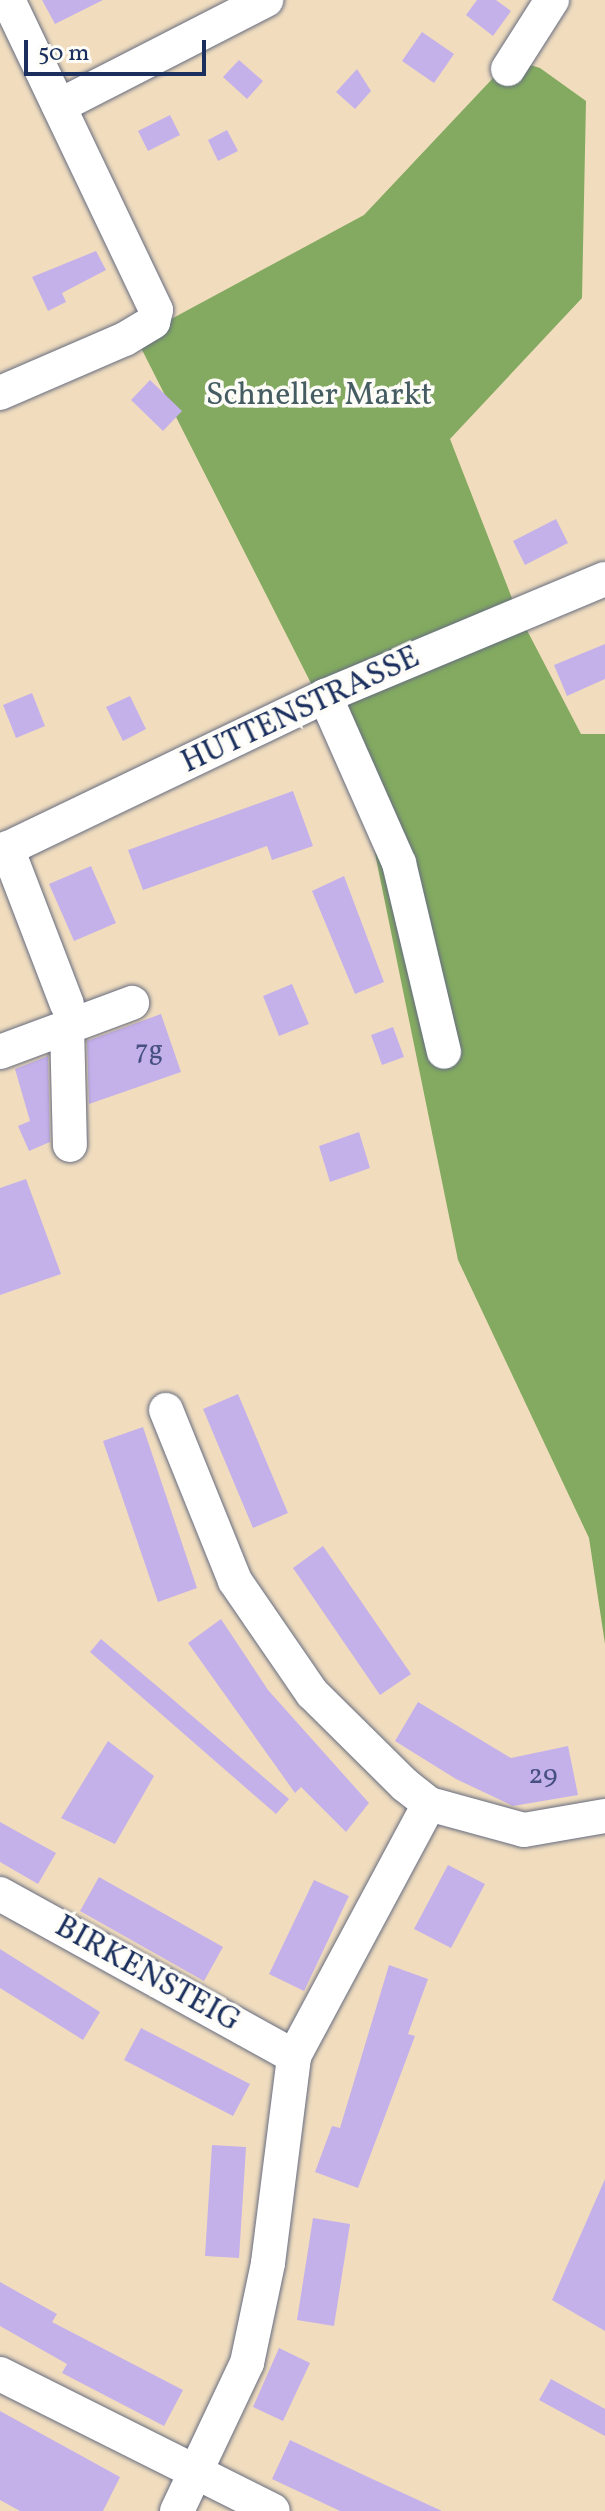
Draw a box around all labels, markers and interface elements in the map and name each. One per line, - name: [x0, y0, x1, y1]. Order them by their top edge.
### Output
- scale bar: [28, 24, 210, 74]
- text: 50 m: [38, 37, 90, 71]
- park label: Schneller Markt: [206, 377, 432, 415]
- street label: HUTTENSTRASSE: [176, 639, 426, 783]
- house number: 7g: [135, 1034, 163, 1068]
- house number: 29: [528, 1759, 558, 1793]
- street label: BIRKENSTEIG: [48, 1908, 246, 2042]

